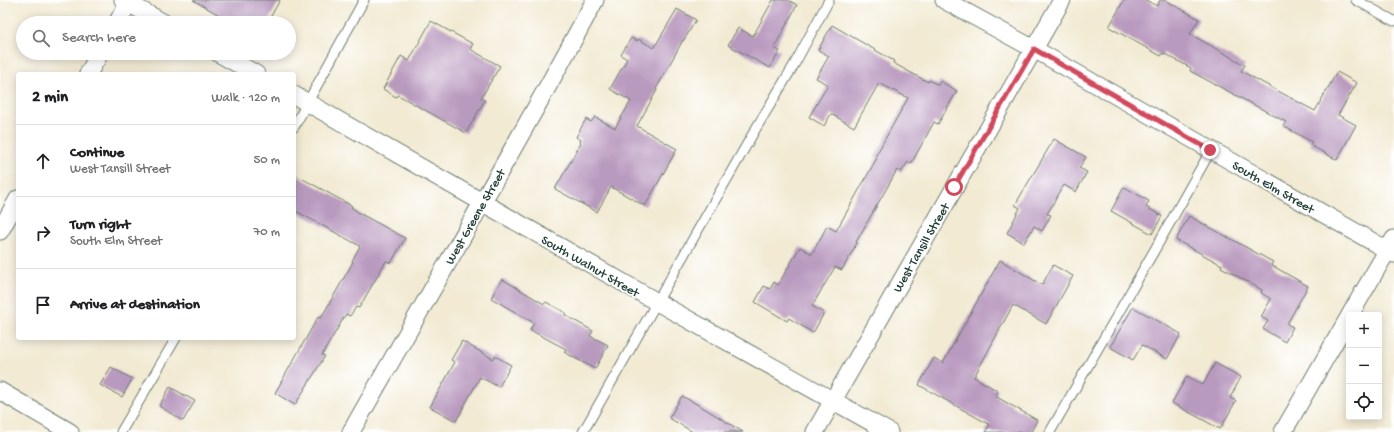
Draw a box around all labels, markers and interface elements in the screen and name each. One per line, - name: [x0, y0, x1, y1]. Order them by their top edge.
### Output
- search box: [16, 16, 296, 60]
- icon: search: [30, 27, 52, 49]
- text: Search here: [62, 29, 136, 47]
- text: 2 min: [32, 88, 68, 108]
- text: Walk · 120 m: [212, 91, 280, 106]
- route end: [1201, 141, 1219, 159]
- text: Continue: [70, 144, 124, 162]
- icon: ahead: [32, 150, 54, 172]
- text: 50 m: [253, 153, 280, 168]
- street label: South Elm Street: [1229, 159, 1318, 219]
- text: West Tansill Street: [70, 162, 170, 177]
- street label: West Greene Street: [443, 165, 510, 268]
- route start: [945, 178, 963, 196]
- street label: West Tansill Street: [891, 200, 955, 295]
- text: Turn right: [70, 216, 130, 234]
- icon: right: [32, 222, 54, 244]
- text: 70 m: [254, 225, 280, 240]
- street label: South Walnut Street: [538, 233, 643, 302]
- text: South Elm Street: [70, 234, 162, 249]
- icon: arrive: [32, 294, 54, 316]
- text: Arrive at destination: [70, 296, 200, 314]
- map controls: [1346, 312, 1382, 420]
- button: +: [1346, 312, 1382, 348]
- button: −: [1346, 348, 1382, 384]
- button: locate: [1346, 384, 1382, 420]

